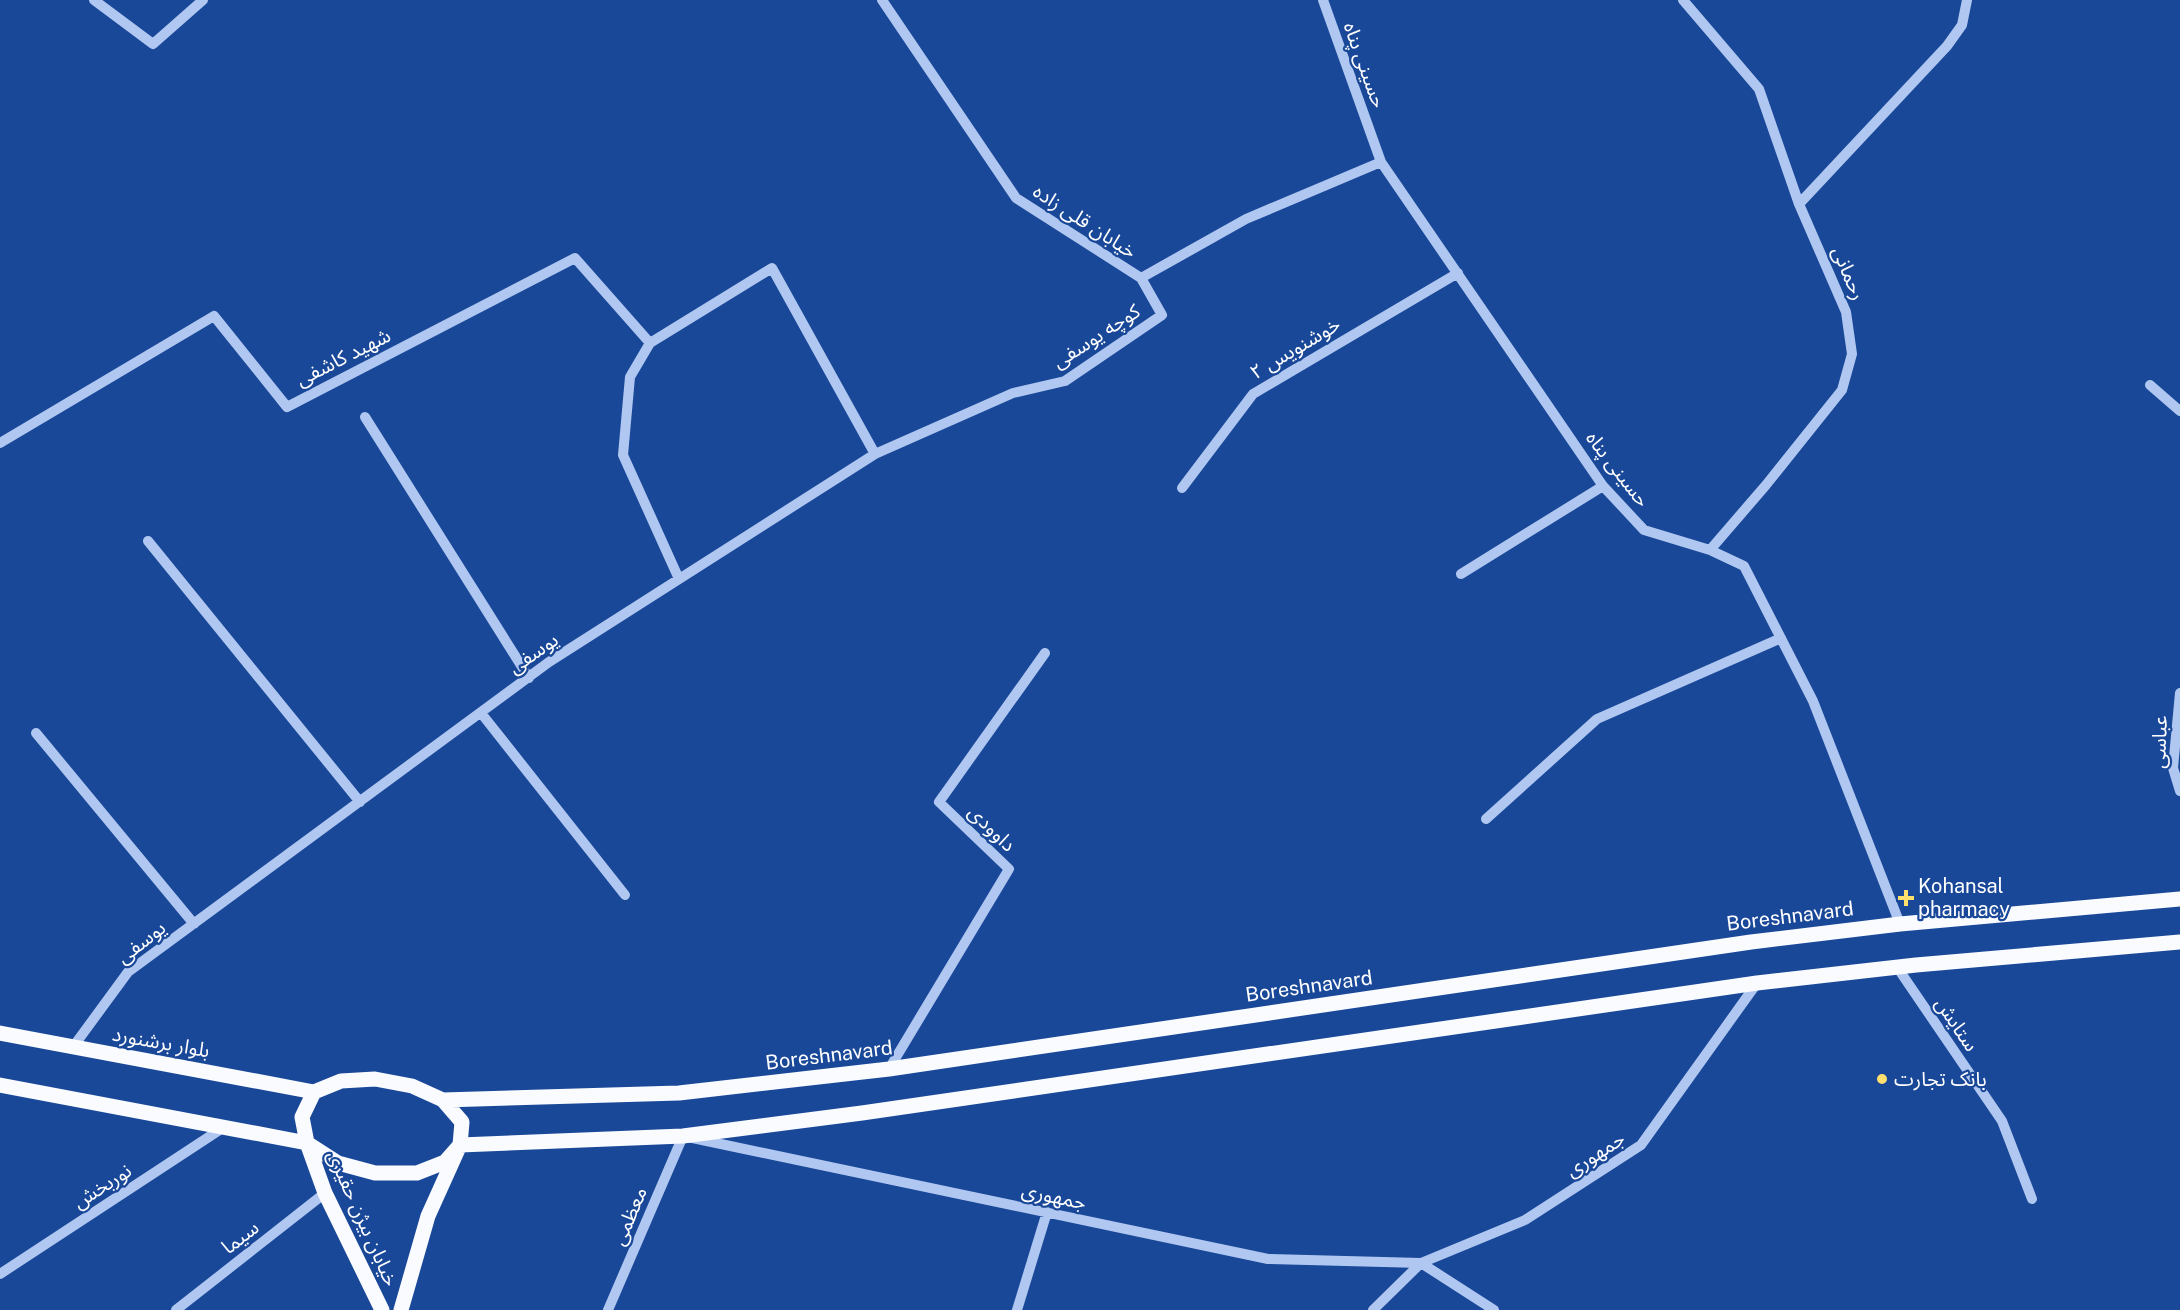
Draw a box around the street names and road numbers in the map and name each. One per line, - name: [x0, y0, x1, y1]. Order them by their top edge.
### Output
- street label: حسینی پناه: [1337, 19, 1392, 112]
- street label: خیابان قلی زاده: [1029, 179, 1141, 263]
- street label: رحمانی: [1827, 243, 1871, 303]
- street label: کوچه یوسفی: [1048, 298, 1146, 374]
- street label: خوشنویس ۲: [1246, 312, 1344, 384]
- street label: شهید کاشفی: [292, 323, 394, 391]
- street label: حسینی پناه: [1580, 426, 1655, 512]
- street label: یوسفی: [503, 627, 563, 679]
- street label: عباسی: [2146, 715, 2172, 769]
- street label: داوودی: [963, 800, 1021, 856]
- street label: Boreshnavard: [1725, 896, 1855, 936]
- street label: یوسفی: [112, 915, 170, 969]
- street label: Boreshnavard: [1244, 965, 1374, 1007]
- street label: ستایش: [1930, 992, 1984, 1056]
- street label: بلوار برشنورد: [110, 1022, 212, 1062]
- street label: Boreshnavard: [764, 1035, 894, 1075]
- street label: جمهوری: [1561, 1126, 1629, 1182]
- street label: خیابان بیژن حقیری: [322, 1146, 404, 1290]
- street label: نوربخش: [68, 1158, 136, 1214]
- street label: جمهوری: [1019, 1177, 1089, 1215]
- street label: معظمی: [606, 1183, 652, 1249]
- street label: سیما: [217, 1215, 263, 1259]

